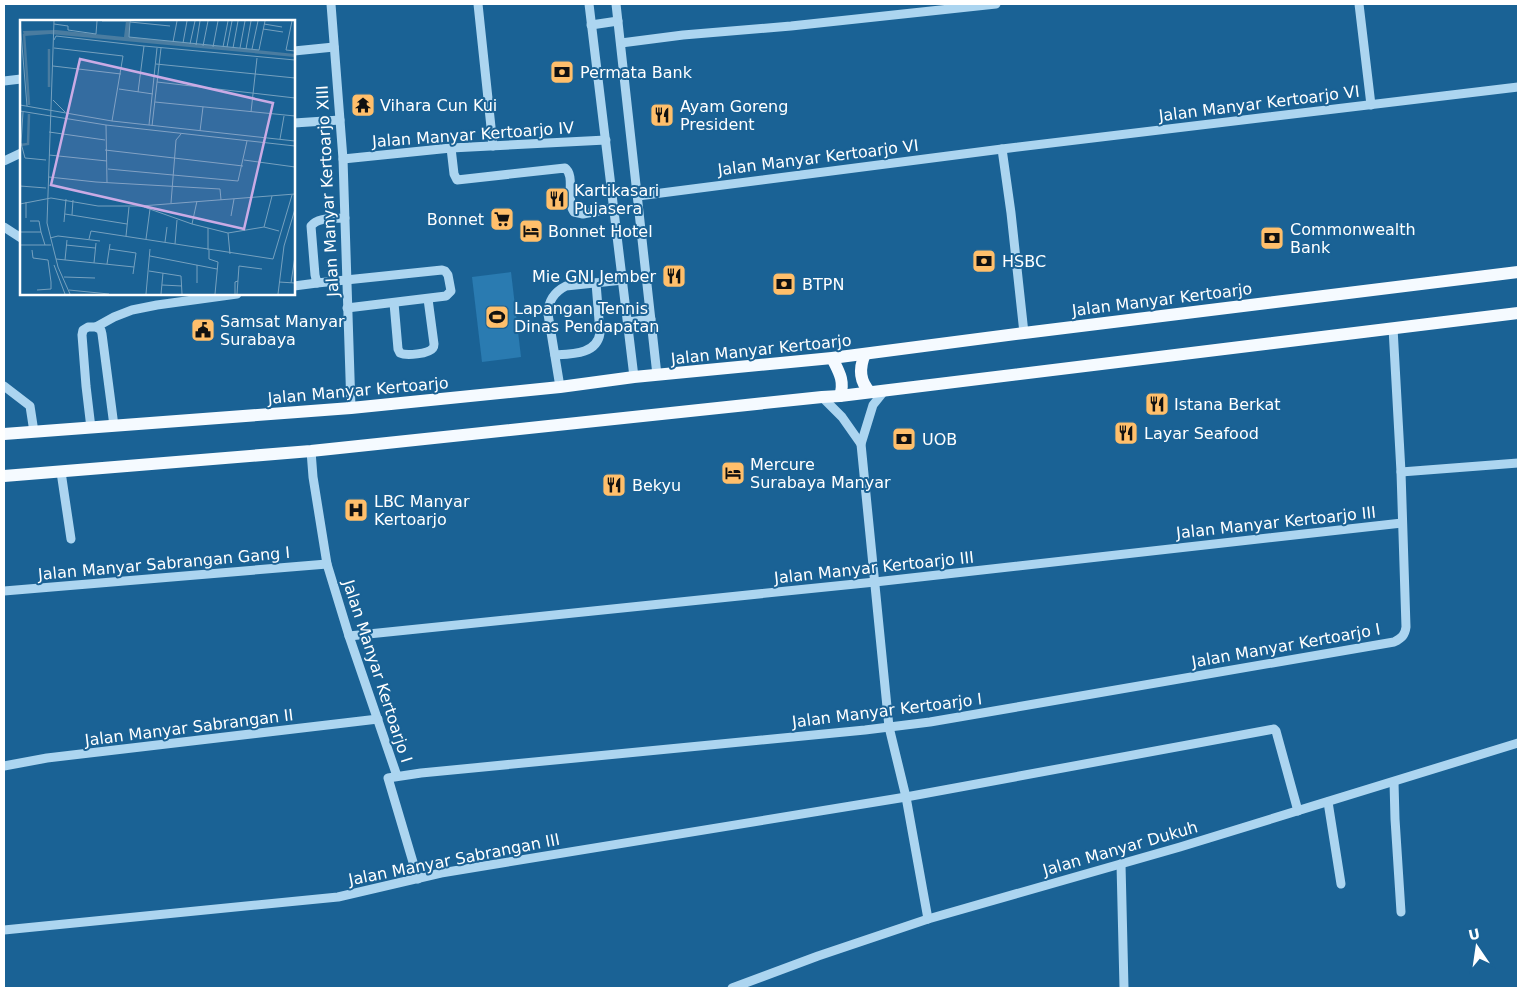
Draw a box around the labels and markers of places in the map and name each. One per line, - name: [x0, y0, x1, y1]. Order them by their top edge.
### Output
- bank icon: Permata Bank: [549, 59, 575, 85]
- place label: Permata Bank: [580, 63, 693, 82]
- temple icon: Vihara Cun Kui: [350, 92, 376, 118]
- place label: Vihara Cun Kui: [380, 96, 497, 115]
- place label: Ayam Goreng President: [680, 97, 788, 134]
- restaurant icon: Ayam Goreng President: [649, 102, 675, 128]
- place label: Kartikasari Pujasera: [574, 181, 659, 218]
- restaurant icon: Kartikasari Pujasera: [544, 186, 570, 212]
- supermarket icon: Bonnet: [489, 206, 515, 232]
- place label: Bonnet: [427, 210, 484, 229]
- hotel icon: Bonnet Hotel: [518, 218, 544, 244]
- place label: Commonwealth Bank: [1290, 220, 1416, 257]
- place label: Bonnet Hotel: [548, 222, 653, 241]
- bank icon: Commonwealth Bank: [1259, 225, 1285, 251]
- bank icon: HSBC: [971, 248, 997, 274]
- place label: HSBC: [1002, 252, 1046, 271]
- restaurant icon: Mie GNI Jember: [661, 263, 687, 289]
- place label: Mie GNI Jember: [532, 267, 656, 286]
- bank icon: BTPN: [771, 271, 797, 297]
- place label: BTPN: [802, 275, 844, 294]
- place label: Lapangan Tennis Dinas Pendapatan: [514, 299, 659, 336]
- sports icon: Lapangan Tennis Dinas Pendapatan: [484, 304, 510, 330]
- place label: Samsat Manyar Surabaya: [220, 312, 345, 349]
- public building icon: Samsat Manyar Surabaya: [190, 317, 216, 343]
- restaurant icon: Istana Berkat: [1144, 391, 1170, 417]
- place label: Istana Berkat: [1174, 395, 1281, 414]
- restaurant icon: Layar Seafood: [1113, 420, 1139, 446]
- place label: Layar Seafood: [1144, 424, 1259, 443]
- bank icon: UOB: [891, 426, 917, 452]
- place label: UOB: [922, 430, 957, 449]
- place label: Mercure Surabaya Manyar: [750, 455, 891, 492]
- hotel icon: Mercure Surabaya Manyar: [720, 460, 746, 486]
- restaurant icon: Bekyu: [601, 472, 627, 498]
- place label: Bekyu: [632, 476, 681, 495]
- place label: LBC Manyar Kertoarjo: [374, 492, 470, 529]
- hospital icon: LBC Manyar Kertoarjo: [343, 497, 369, 523]

